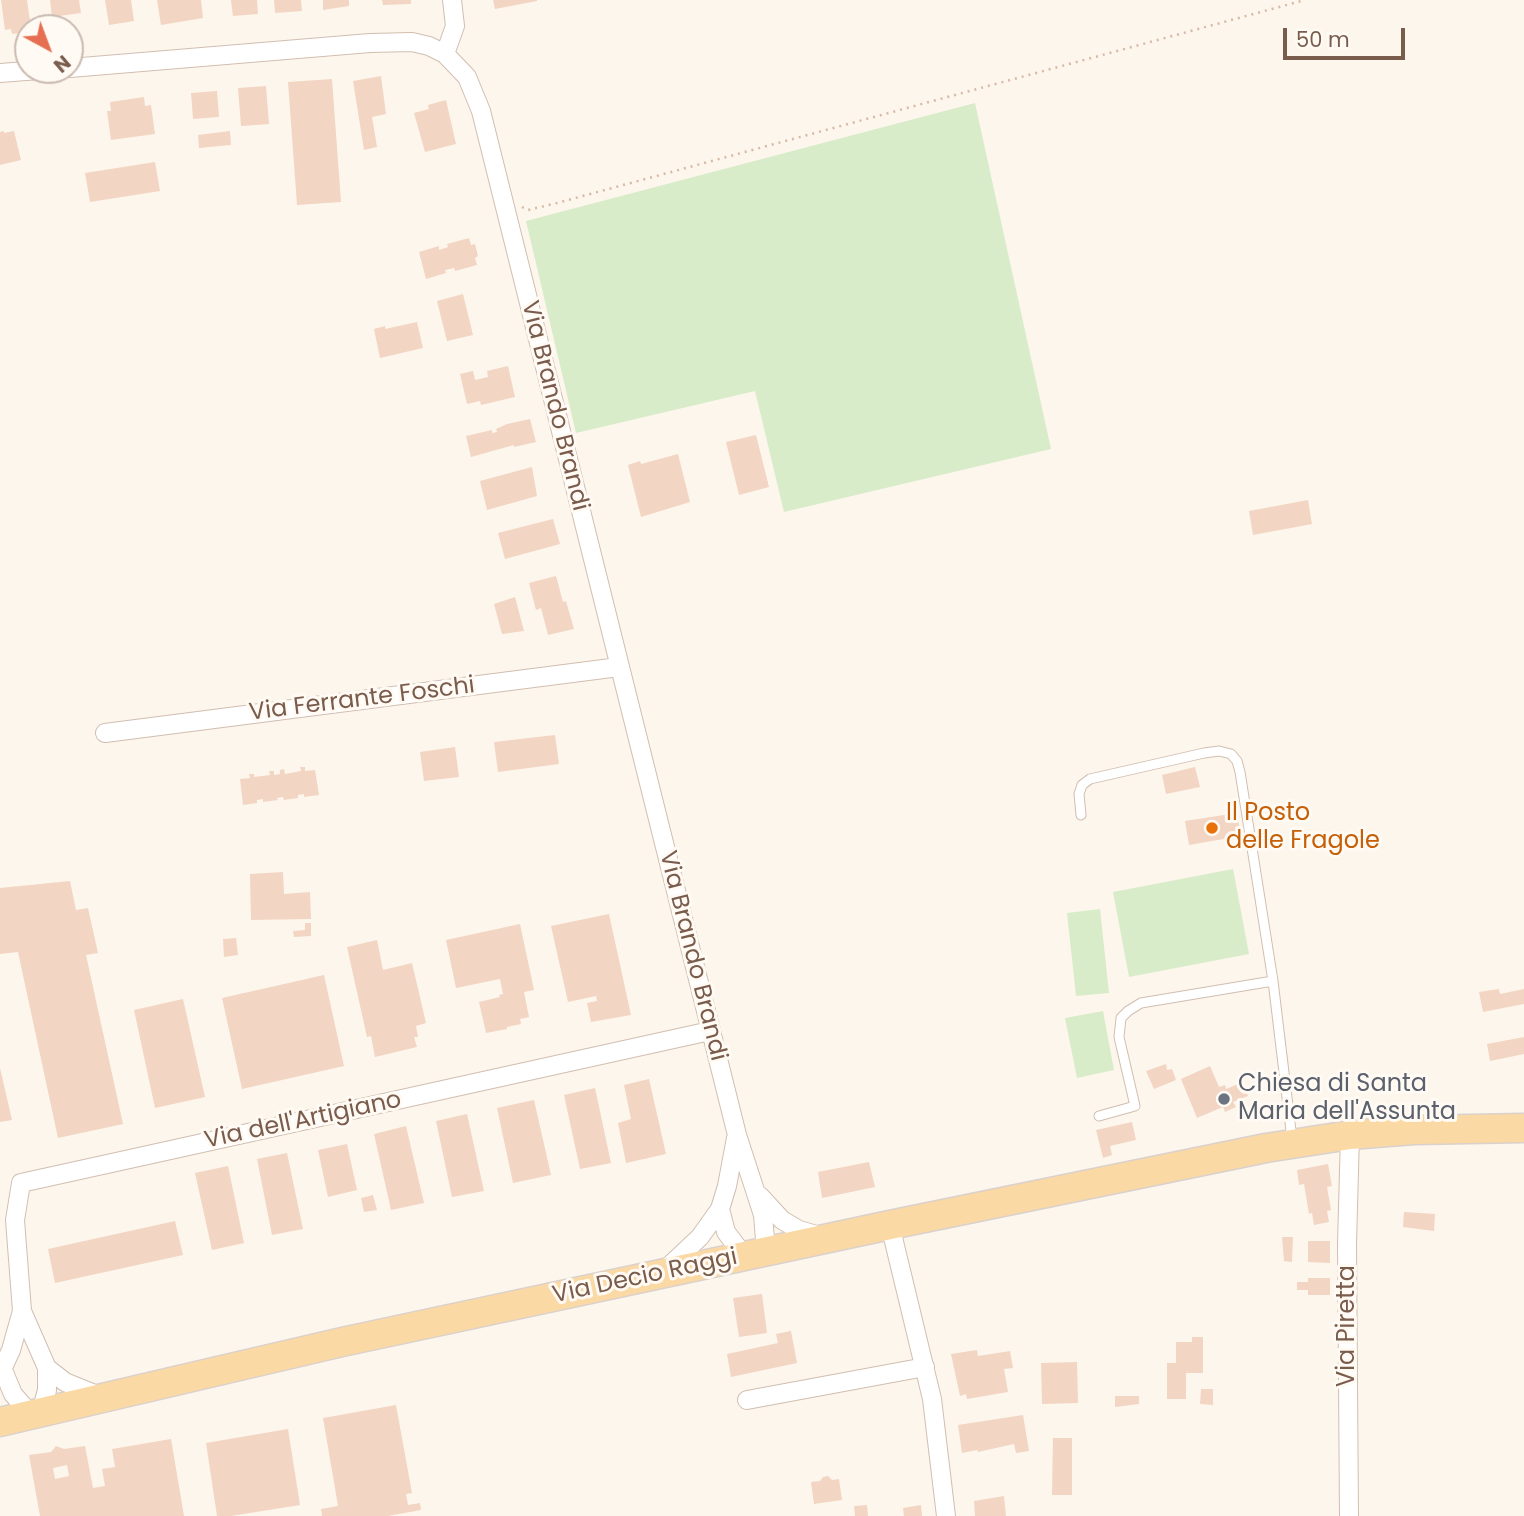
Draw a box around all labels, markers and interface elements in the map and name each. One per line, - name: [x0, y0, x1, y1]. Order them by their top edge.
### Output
- north arrow: [14, 14, 84, 84]
- scale bar: [1286, 14, 1408, 58]
- text: 50 m: [1296, 25, 1350, 54]
- text: N: [48, 49, 76, 79]
- street label: Via Brando Brandi: [514, 298, 594, 514]
- street label: Via Ferrante Foschi: [248, 672, 476, 728]
- place label: Il Posto delle Fragole: [1226, 800, 1380, 856]
- marker: Il Posto delle Fragole: [1204, 820, 1220, 836]
- street label: Via Brando Brandi: [652, 848, 732, 1064]
- place label: Chiesa di Santa Maria dell'Assunta: [1238, 1071, 1456, 1127]
- street label: Via dell'Artigiano: [202, 1086, 404, 1156]
- marker: Chiesa di Santa Maria dell'Assunta: [1216, 1091, 1232, 1107]
- street label: Via Decio Raggi: [550, 1243, 740, 1311]
- street label: Via Piretta: [1334, 1265, 1362, 1387]

